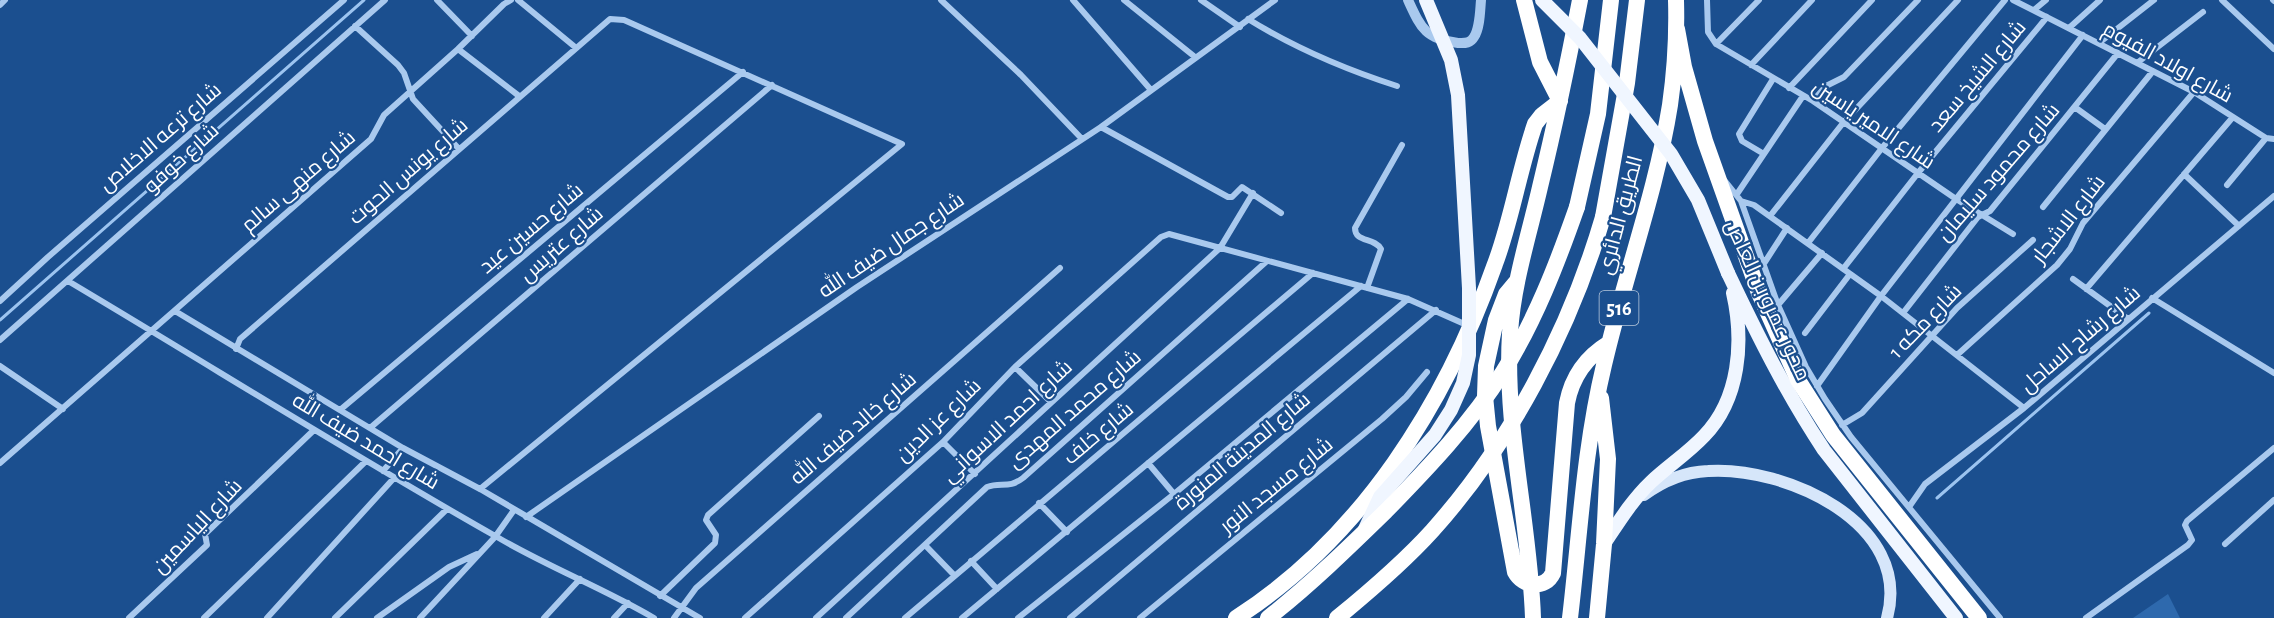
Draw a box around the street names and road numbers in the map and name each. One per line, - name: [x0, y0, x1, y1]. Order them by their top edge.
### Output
- street label: شارع الشيخ سعد: [1925, 17, 2032, 138]
- street label: شارع اولاد الفيوم: [2098, 18, 2236, 109]
- street label: شارع الامير ياسين: [1807, 76, 1939, 176]
- street label: شارع ترعه الاخلاص: [95, 79, 227, 198]
- street label: شارع محمود سليمان: [1933, 100, 2066, 247]
- street label: شارع يونس الحوت: [345, 114, 474, 231]
- street label: شارع خوفو: [140, 120, 225, 199]
- street label: شارع منهى سالم: [238, 127, 361, 238]
- street label: الطريق الدائري: [1595, 153, 1651, 278]
- street label: شارع الاشجار: [2027, 171, 2111, 270]
- street label: شارع حسين عيد: [476, 179, 589, 280]
- street label: شارع جمال ضيف الله: [813, 186, 969, 304]
- street label: شارع عتريس: [516, 203, 609, 288]
- street label: محور عمرو بن العاص: [1719, 217, 1814, 385]
- street label: شارع مكه 1: [1885, 280, 1968, 365]
- street label: شارع رشاح الساحل: [2017, 282, 2146, 399]
- road number: 516: [1600, 291, 1638, 325]
- street label: شارع محمد المهدى: [1004, 346, 1147, 475]
- street label: شارع احمد الاسواني: [938, 356, 1080, 490]
- street label: شارع خالد ضيف الله: [784, 365, 922, 491]
- street label: شارع عز الدين: [892, 375, 987, 468]
- street label: شارع احمد ضيف الله: [287, 386, 445, 496]
- street label: شارع المدينة المنورة: [1170, 389, 1316, 516]
- street label: شارع خلف: [1059, 398, 1139, 471]
- street label: شارع مسجد النور: [1215, 434, 1339, 540]
- street label: شارع الياسمين: [149, 475, 248, 580]

